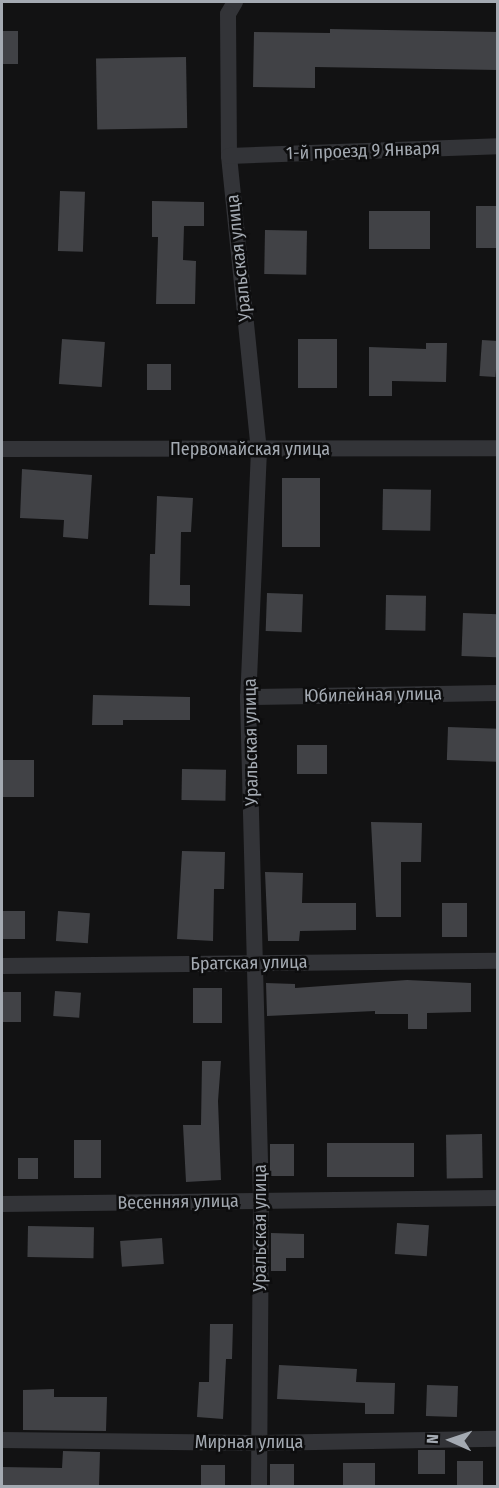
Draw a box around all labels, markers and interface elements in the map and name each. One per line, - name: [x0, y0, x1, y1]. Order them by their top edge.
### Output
- street label: 1-й проезд 9 Января: [286, 138, 440, 164]
- street label: Уральская улица: [222, 193, 256, 323]
- street label: Первомайская улица: [170, 438, 330, 460]
- street label: Уральская улица: [239, 678, 263, 806]
- street label: Юбилейная улица: [304, 683, 442, 707]
- street label: Братская улица: [190, 951, 308, 975]
- street label: Уральская улица: [249, 1164, 271, 1292]
- street label: Весенняя улица: [117, 1190, 239, 1214]
- north arrow: [421, 1410, 481, 1470]
- street label: Мирная улица: [195, 1431, 303, 1453]
- text: N: [423, 1434, 442, 1444]

